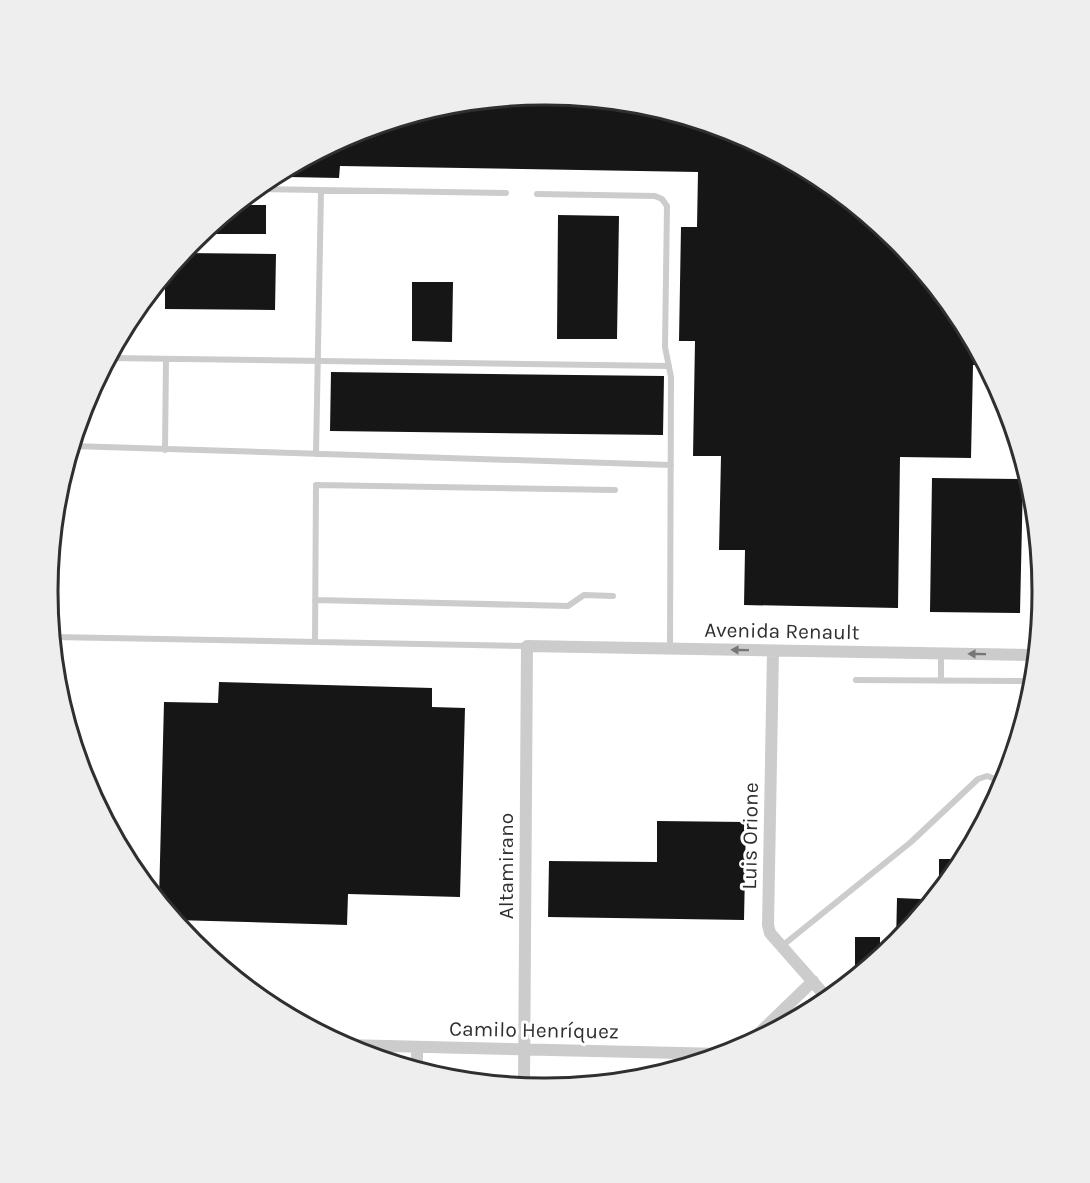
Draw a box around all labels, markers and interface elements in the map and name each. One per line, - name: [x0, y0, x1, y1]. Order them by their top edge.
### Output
- street label: Avenida Renault: [704, 618, 860, 644]
- one-way arrow: [731, 645, 750, 655]
- one-way arrow: [968, 649, 987, 659]
- street label: Luis Orione: [737, 782, 763, 890]
- street label: Altamirano: [494, 813, 518, 919]
- street label: Camilo Henríquez: [449, 1017, 619, 1043]

